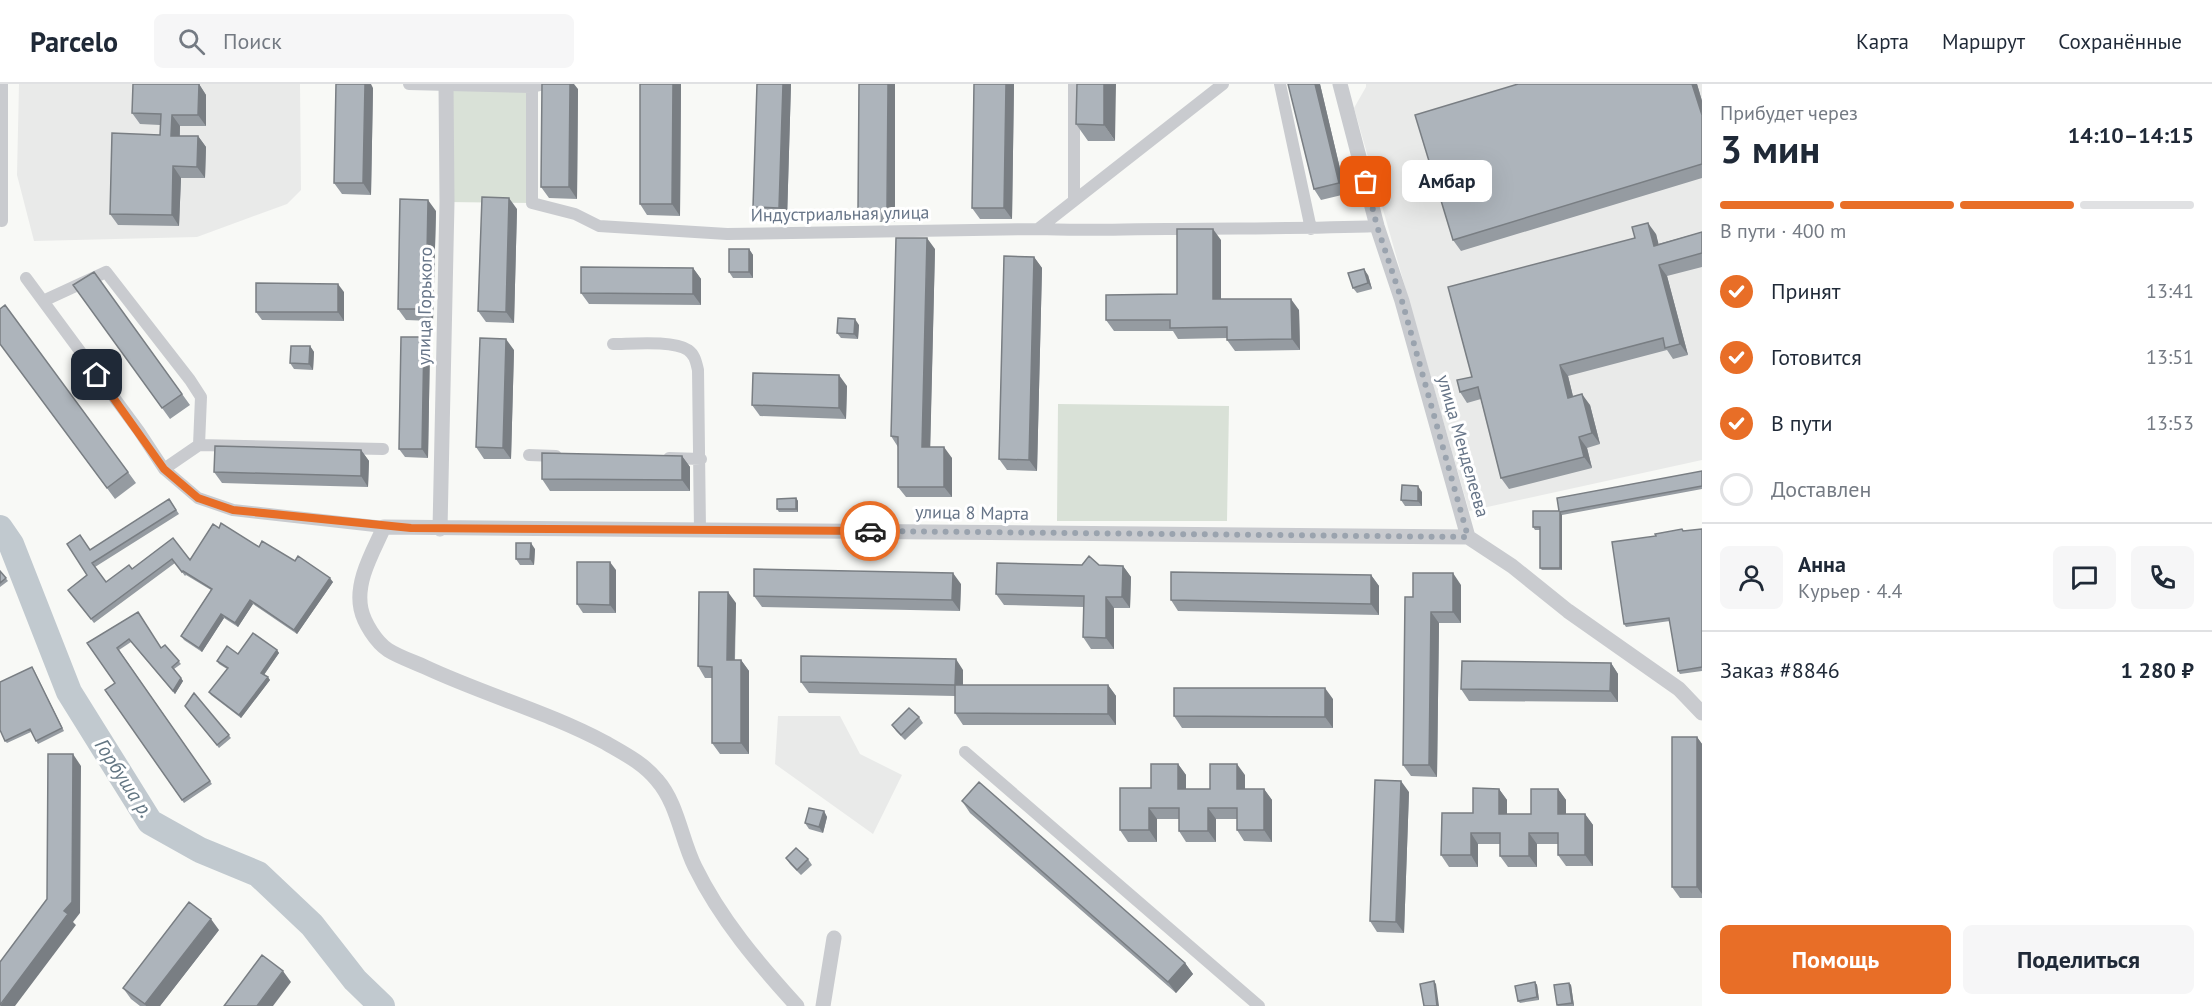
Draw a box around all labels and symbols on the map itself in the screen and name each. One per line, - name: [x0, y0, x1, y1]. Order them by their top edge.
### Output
- pin: [1340, 156, 1391, 207]
- callout: Амбар: [1402, 161, 1492, 203]
- street label: Индустриальная улица: [750, 200, 930, 227]
- street label: улица Горького: [412, 247, 437, 365]
- pin: [71, 349, 122, 400]
- street label: улица Менделеева: [1432, 372, 1495, 520]
- street label: улица 8 Марта: [915, 500, 1029, 525]
- courier: [840, 501, 900, 561]
- water label: Горбуша р.: [89, 734, 159, 822]

